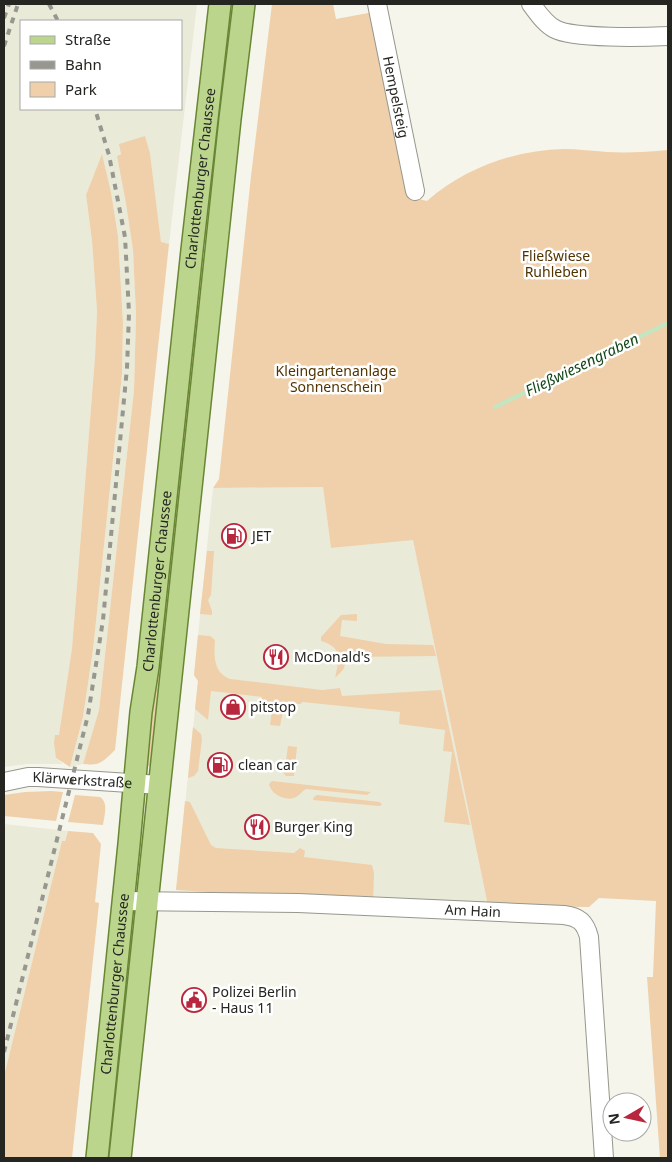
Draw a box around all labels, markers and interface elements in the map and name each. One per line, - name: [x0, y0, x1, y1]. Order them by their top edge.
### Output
- legend: [20, 20, 182, 110]
- text: Straße: [65, 29, 111, 49]
- text: Bahn: [65, 54, 102, 74]
- street label: Hempelsteig: [379, 54, 414, 140]
- text: Park: [65, 79, 97, 99]
- street label: Charlottenburger Chaussee: [180, 87, 219, 270]
- park label: Fließwiese Ruhleben: [522, 246, 590, 281]
- water label: Fließwiesengraben: [522, 328, 642, 400]
- park label: Kleingartenanlage Sonnenschein: [276, 361, 396, 396]
- street label: Charlottenburger Chaussee: [137, 489, 176, 673]
- fuel station icon: JET: [221, 523, 247, 549]
- place label: JET: [250, 526, 272, 545]
- restaurant icon: McDonald's: [263, 644, 289, 670]
- place label: McDonald's: [294, 647, 371, 666]
- shop icon: pitstop: [220, 694, 246, 720]
- place label: pitstop: [250, 697, 296, 716]
- fuel station icon: clean car: [207, 752, 233, 778]
- place label: clean car: [238, 755, 297, 774]
- street label: Klärwerkstraße: [32, 767, 133, 792]
- restaurant icon: Burger King: [244, 814, 270, 840]
- place label: Burger King: [274, 817, 353, 836]
- street label: Charlottenburger Chaussee: [96, 892, 133, 1075]
- street label: Am Hain: [444, 900, 501, 921]
- place label: Polizei Berlin - Haus 11: [212, 982, 297, 1017]
- public building icon: Polizei Berlin - Haus 11: [181, 987, 207, 1013]
- north arrow: [602, 1092, 652, 1142]
- text: N: [603, 1112, 624, 1126]

